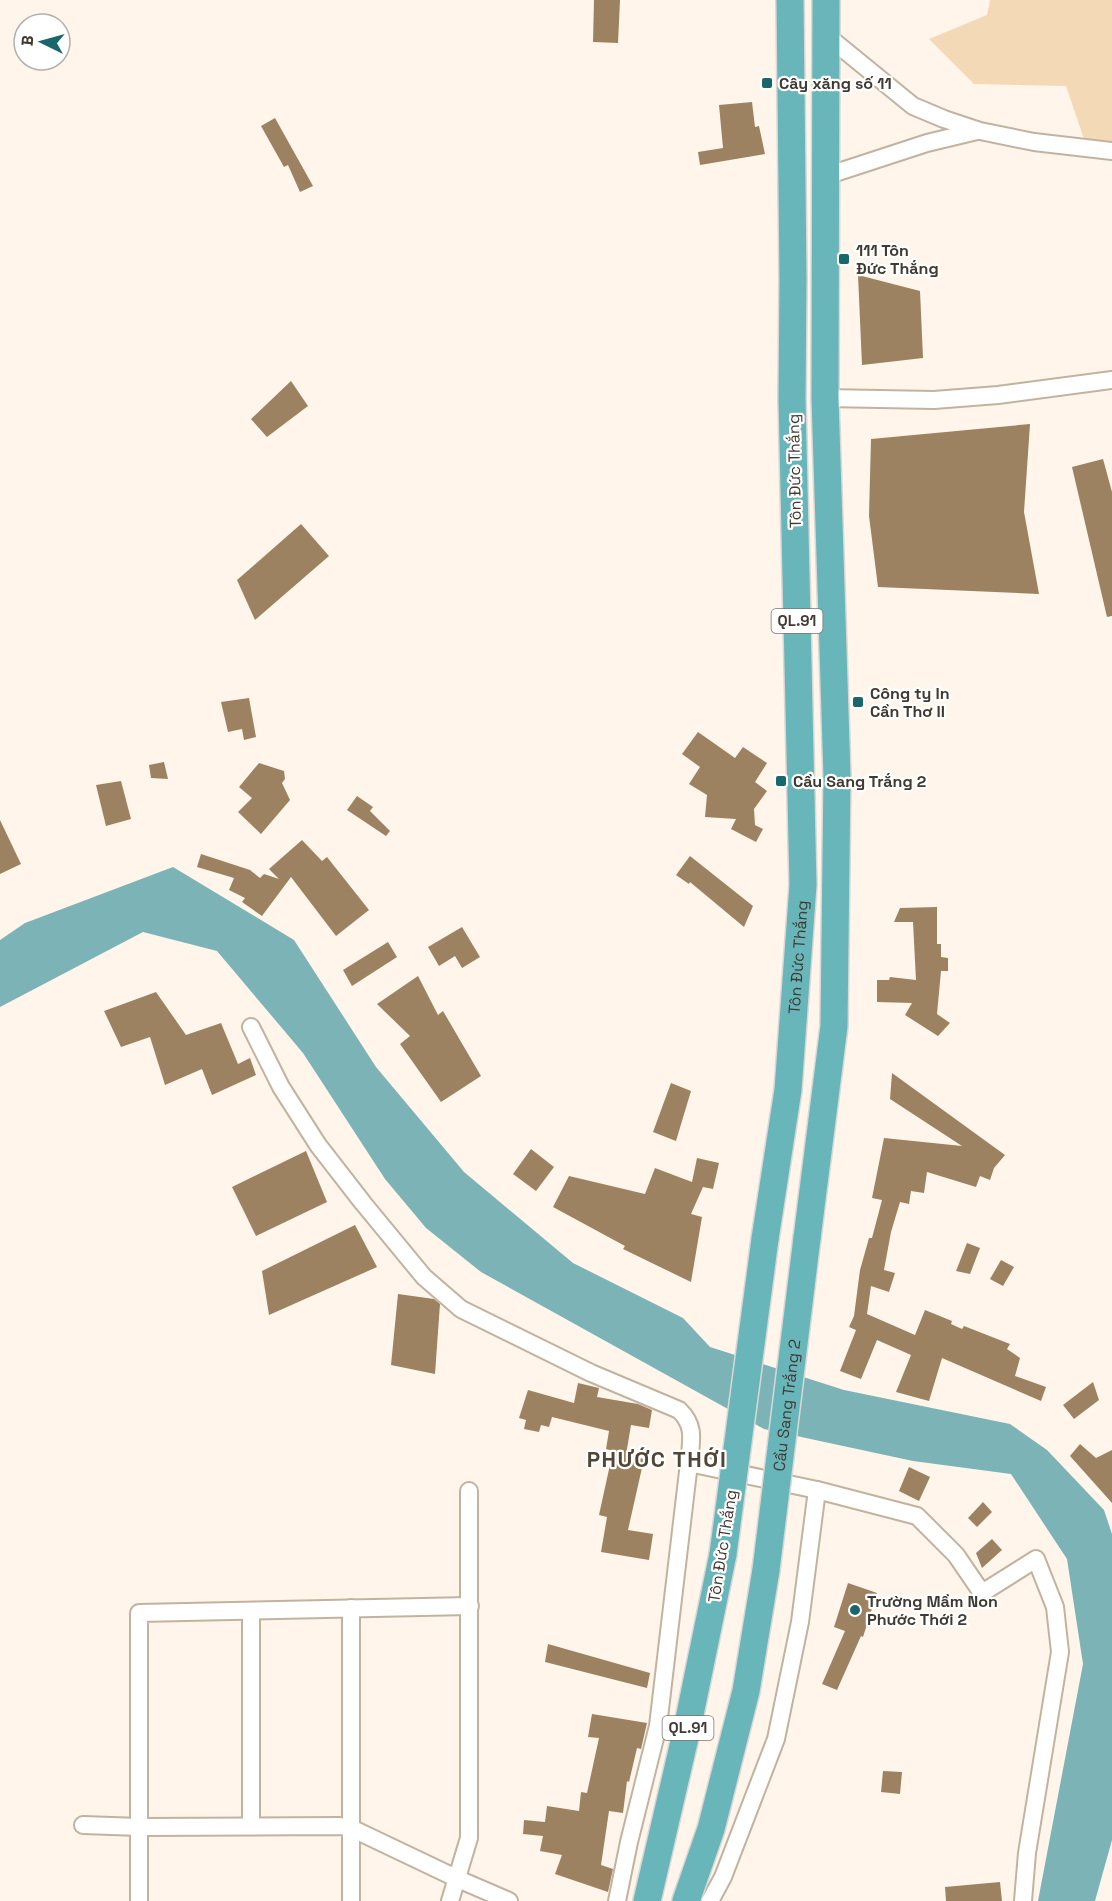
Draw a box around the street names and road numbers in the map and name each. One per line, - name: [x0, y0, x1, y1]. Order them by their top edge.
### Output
- street label: Tôn Đức Thắng: [783, 414, 806, 528]
- road number: QL.91: [772, 609, 822, 633]
- street label: Tôn Đức Thắng: [784, 899, 813, 1015]
- street label: Cầu Sang Trắng 2: [768, 1338, 805, 1473]
- street label: Tôn Đức Thắng: [703, 1488, 742, 1604]
- road number: QL.91: [662, 1716, 714, 1740]

